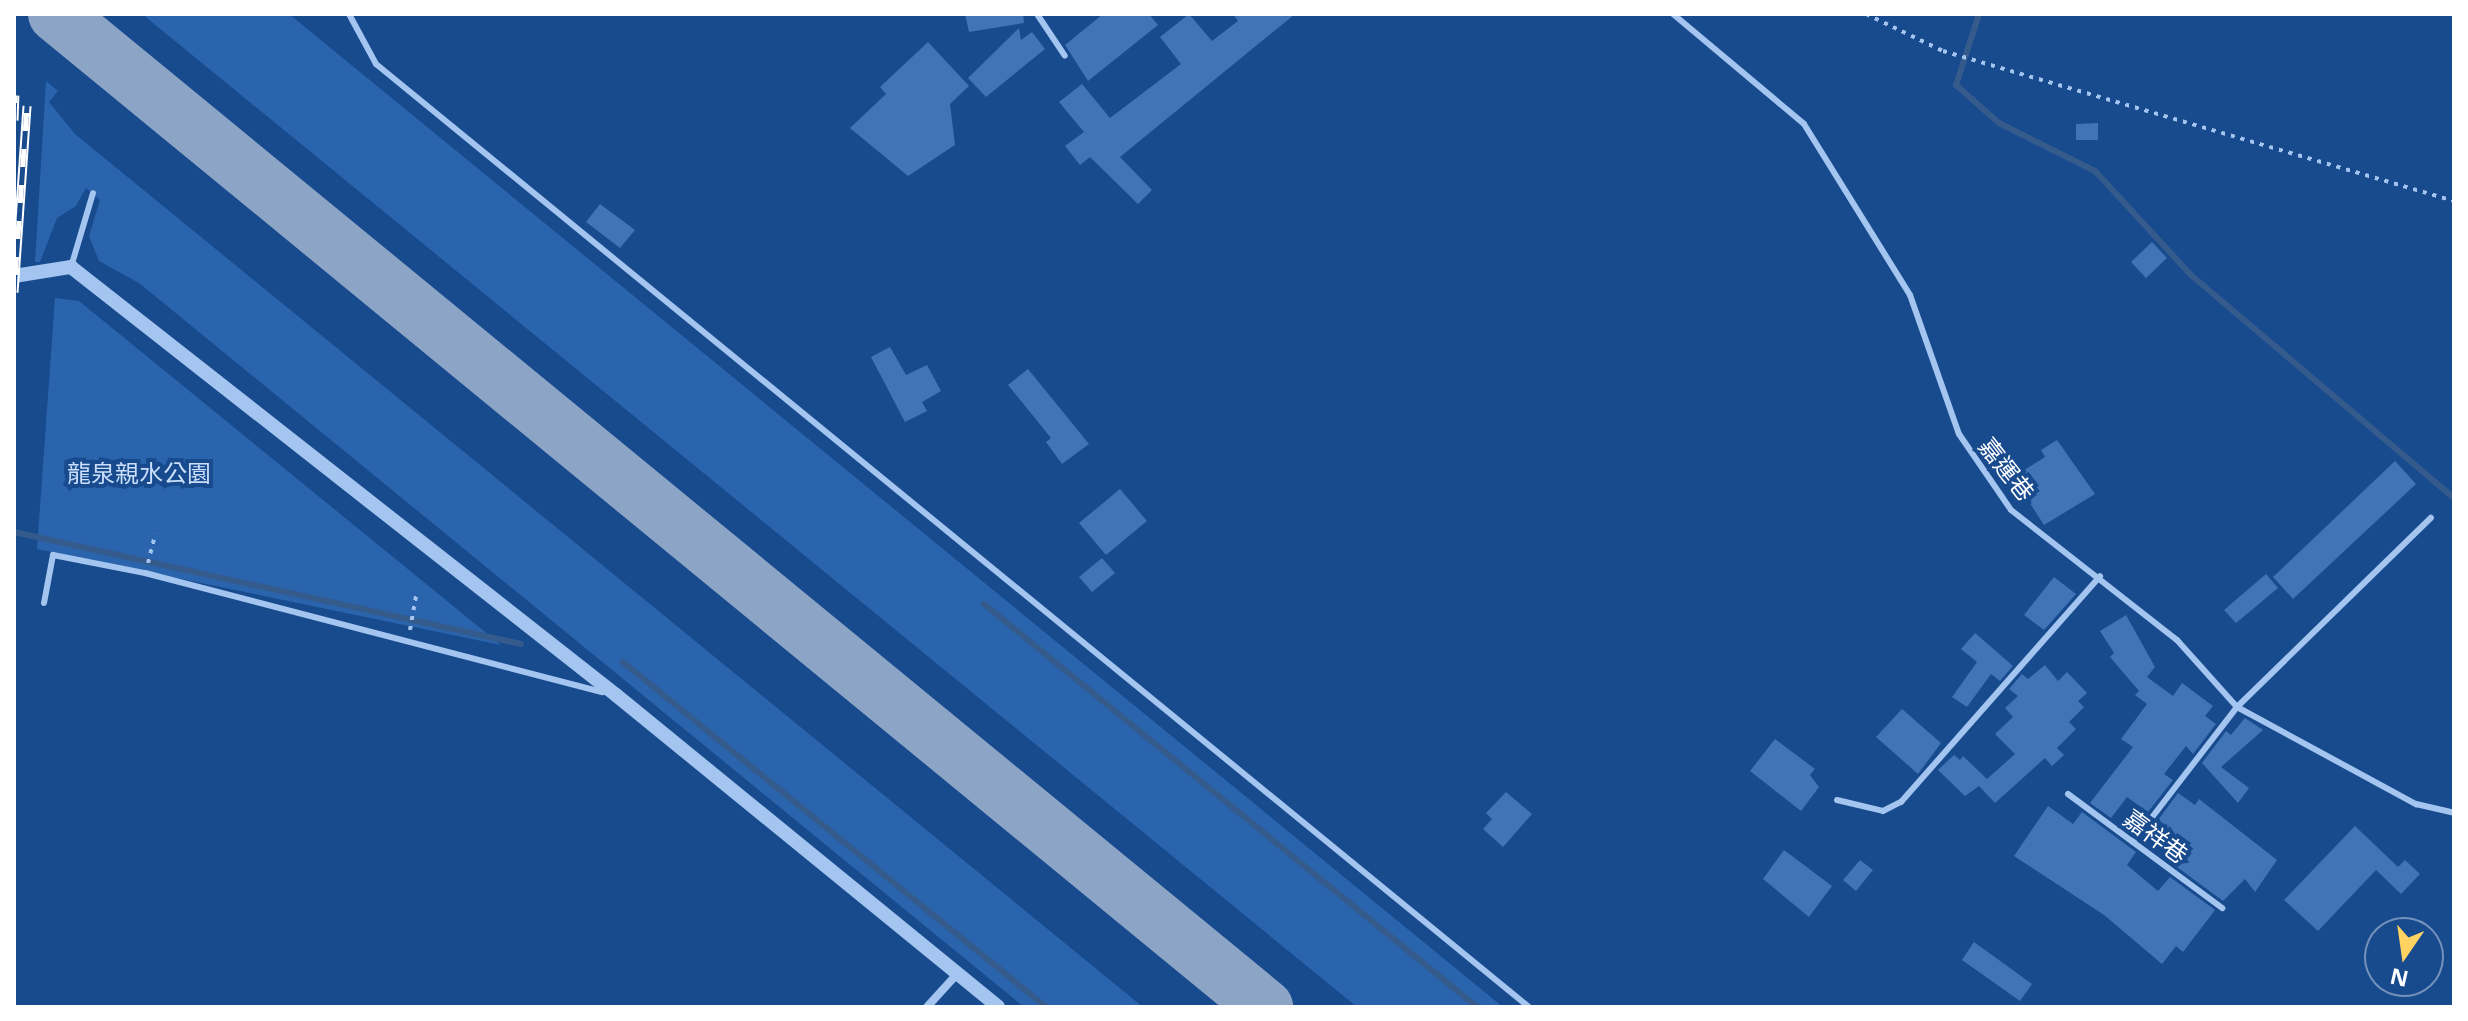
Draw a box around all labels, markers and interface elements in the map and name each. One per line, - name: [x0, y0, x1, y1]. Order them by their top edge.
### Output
- street label: 嘉運巷: [1973, 432, 2041, 506]
- park label: 龍泉親水公園: [67, 459, 211, 487]
- street label: 嘉祥巷: [2118, 803, 2194, 869]
- north arrow: [2364, 917, 2444, 997]
- text: N: [2387, 962, 2411, 995]

